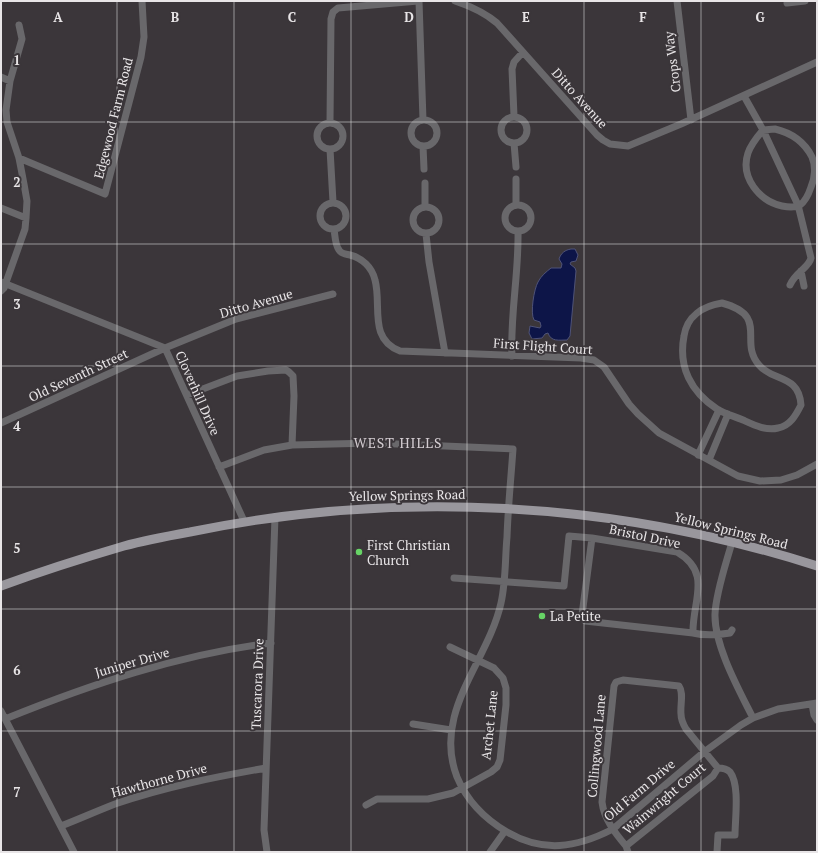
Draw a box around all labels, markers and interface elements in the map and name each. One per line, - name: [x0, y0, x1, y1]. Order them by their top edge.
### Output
- text: A: [53, 8, 63, 26]
- text: B: [171, 8, 179, 26]
- text: C: [288, 8, 296, 26]
- text: D: [404, 8, 414, 26]
- text: E: [522, 8, 530, 26]
- text: F: [639, 8, 647, 26]
- text: G: [755, 8, 765, 26]
- street label: Crops Way: [659, 30, 685, 93]
- text: 1: [13, 51, 21, 69]
- street label: Edgewood Farm Road: [89, 56, 137, 180]
- street label: Ditto Avenue: [548, 64, 612, 132]
- text: 2: [13, 173, 21, 191]
- street label: Ditto Avenue: [217, 284, 295, 322]
- text: 3: [13, 295, 21, 313]
- street label: First Flight Court: [493, 334, 593, 358]
- street label: Old Seventh Street: [25, 344, 131, 406]
- street label: Cloverhill Drive: [171, 348, 225, 438]
- text: 4: [13, 417, 21, 435]
- district label: WEST HILLS: [354, 433, 442, 452]
- street label: Yellow Springs Road: [348, 485, 466, 505]
- street label: Yellow Springs Road: [672, 507, 790, 553]
- street label: Bristol Drive: [608, 520, 682, 552]
- place label: First Christian Church: [367, 536, 450, 569]
- text: 5: [13, 539, 21, 557]
- marker: First Christian Church: [354, 547, 364, 557]
- place label: La Petite: [550, 607, 601, 625]
- marker: La Petite: [537, 611, 547, 621]
- street label: Tuscarora Drive: [246, 638, 268, 730]
- street label: Juniper Drive: [93, 643, 171, 681]
- text: 6: [13, 661, 21, 679]
- street label: Archet Lane: [476, 689, 502, 761]
- street label: Collingwood Lane: [583, 694, 609, 798]
- street label: Old Farm Drive: [600, 755, 678, 825]
- street label: Wainwright Court: [619, 758, 709, 838]
- street label: Hawthorne Drive: [109, 759, 209, 801]
- text: 7: [13, 783, 21, 801]

